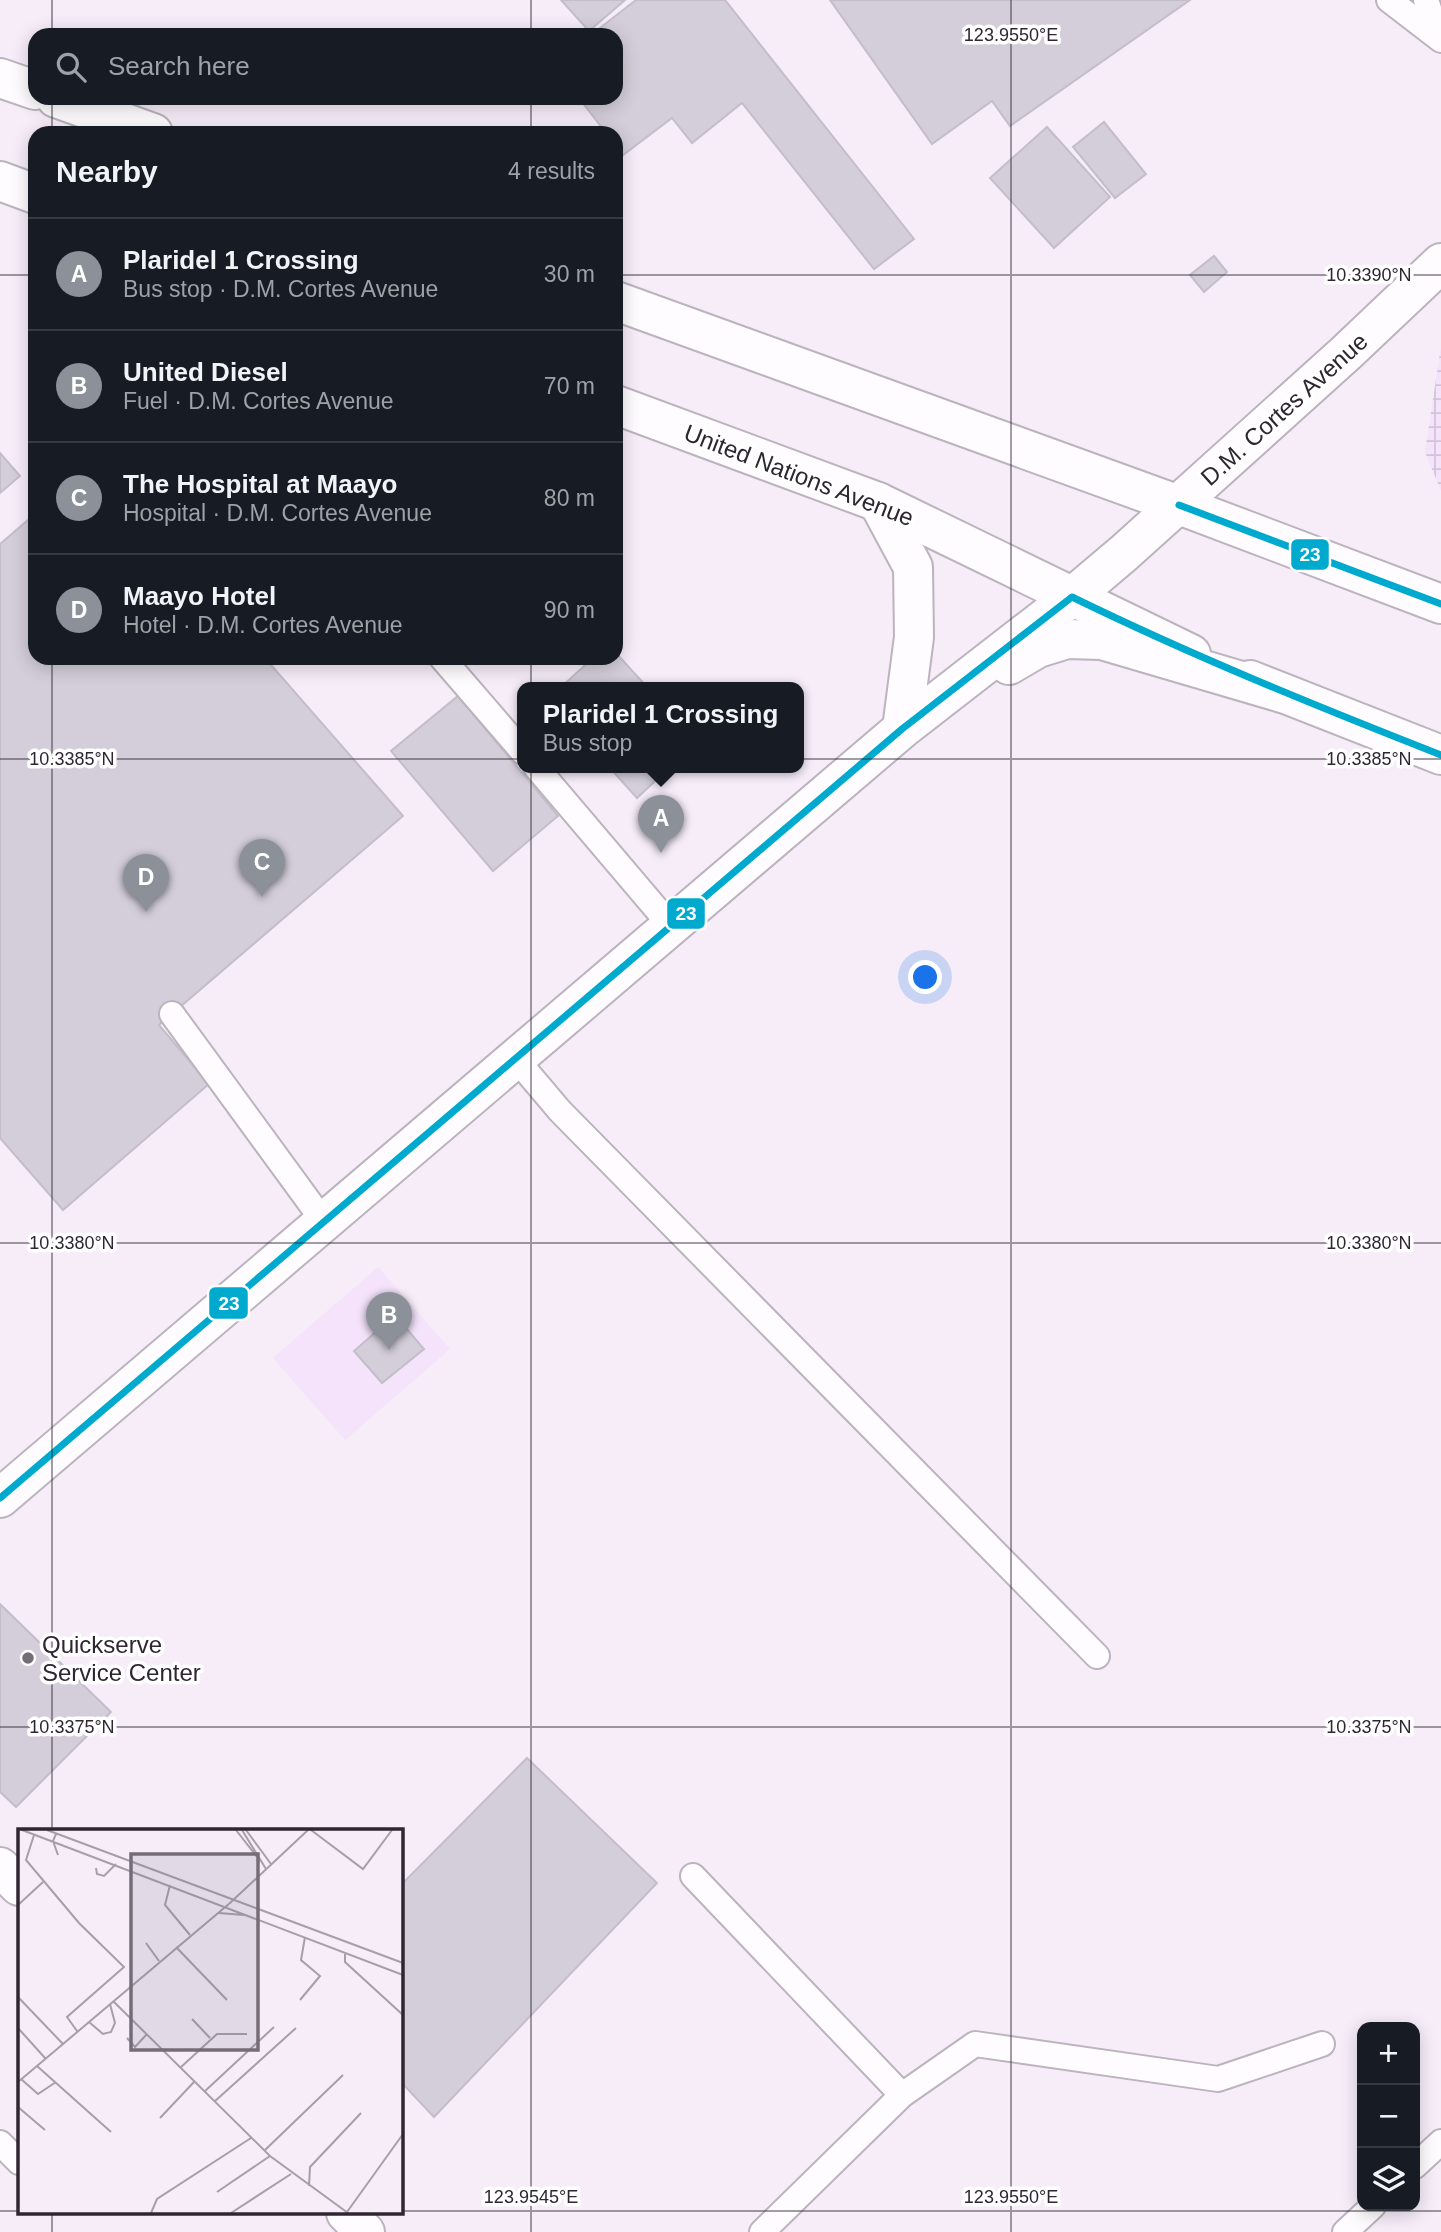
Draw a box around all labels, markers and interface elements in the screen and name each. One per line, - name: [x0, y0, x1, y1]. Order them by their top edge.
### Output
- text: 123.9550°E: [964, 25, 1058, 45]
- search box: [28, 28, 623, 105]
- icon: search: [52, 48, 90, 86]
- text: Search here: [108, 51, 250, 81]
- text: Nearby: [56, 155, 158, 188]
- text: 4 results: [508, 158, 595, 184]
- text: Plaridel 1 Crossing: [123, 245, 359, 275]
- text: A: [71, 261, 87, 287]
- text: 30 m: [544, 261, 595, 287]
- text: 10.3390°N: [1326, 265, 1412, 285]
- text: Bus stop · D.M. Cortes Avenue: [123, 276, 438, 302]
- street label: D.M. Cortes Avenue: [1195, 327, 1373, 491]
- text: United Diesel: [123, 357, 288, 387]
- text: B: [71, 373, 87, 399]
- text: 70 m: [544, 373, 595, 399]
- text: Fuel · D.M. Cortes Avenue: [123, 388, 394, 414]
- street label: United Nations Avenue: [680, 419, 918, 531]
- text: The Hospital at Maayo: [123, 469, 398, 499]
- text: C: [71, 485, 87, 511]
- text: 80 m: [544, 485, 595, 511]
- text: Hospital · D.M. Cortes Avenue: [123, 500, 432, 526]
- line badge: 23: [1290, 538, 1330, 571]
- text: 23: [1299, 544, 1321, 565]
- text: Maayo Hotel: [123, 581, 276, 611]
- text: D: [71, 597, 87, 623]
- text: 90 m: [544, 597, 595, 623]
- text: Hotel · D.M. Cortes Avenue: [123, 612, 403, 638]
- popup: [517, 682, 804, 773]
- text: Plaridel 1 Crossing: [543, 699, 778, 729]
- text: Bus stop: [543, 730, 632, 756]
- text: 10.3385°N: [29, 749, 115, 769]
- text: 10.3385°N: [1326, 749, 1412, 769]
- pin: A: [638, 795, 684, 853]
- pin: C: [239, 839, 285, 897]
- pin: D: [123, 854, 169, 912]
- line badge: 23: [666, 897, 706, 930]
- text: 23: [675, 903, 697, 924]
- your location: [908, 960, 942, 994]
- text: 10.3380°N: [29, 1233, 115, 1253]
- text: 10.3380°N: [1326, 1233, 1412, 1253]
- line badge: 23: [208, 1286, 249, 1320]
- pin: B: [366, 1292, 412, 1350]
- text: 23: [218, 1293, 240, 1314]
- place label: Quickserve Service Center: [42, 1631, 201, 1686]
- marker: Quickserve Service Center: [20, 1650, 36, 1666]
- text: 10.3375°N: [29, 1717, 115, 1737]
- text: 10.3375°N: [1326, 1717, 1412, 1737]
- inset map: [18, 1829, 402, 2214]
- map controls: [1357, 2022, 1420, 2211]
- button: +: [1357, 2022, 1420, 2085]
- button: −: [1357, 2085, 1420, 2148]
- button: layers: [1357, 2148, 1420, 2211]
- text: 123.9545°E: [484, 2187, 578, 2207]
- text: 123.9550°E: [964, 2187, 1058, 2207]

